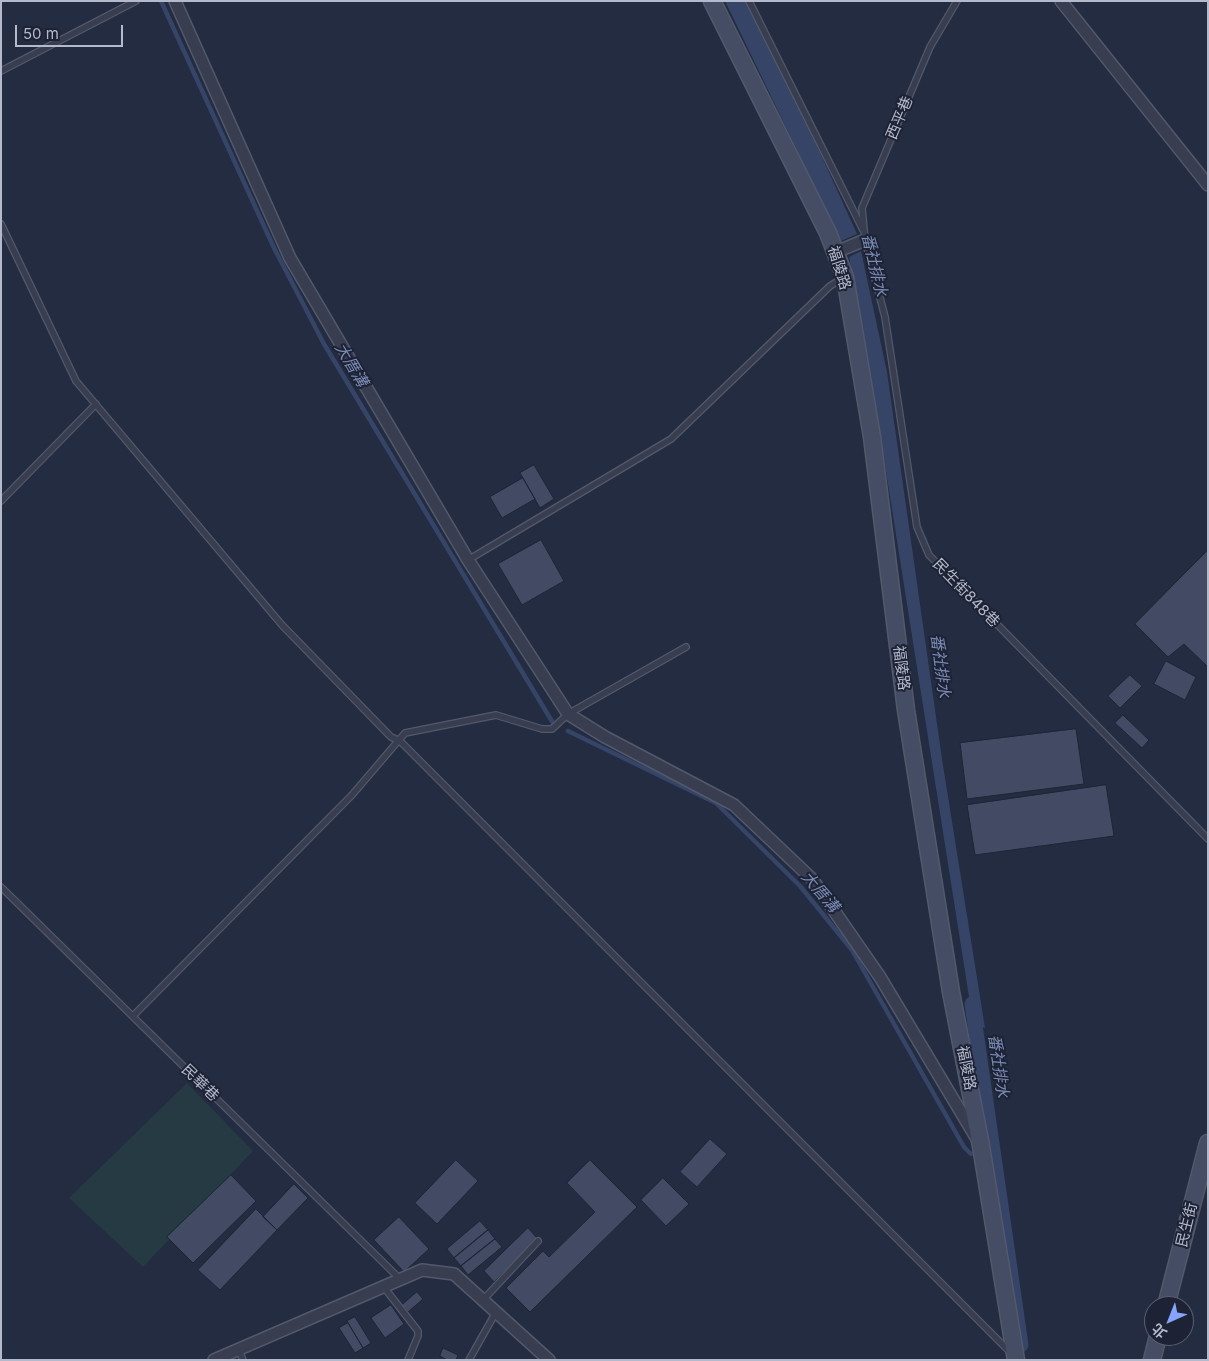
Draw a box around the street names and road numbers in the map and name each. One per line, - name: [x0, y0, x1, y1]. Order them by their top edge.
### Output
- street label: 西平巷: [883, 94, 917, 142]
- street label: 福陵路: [824, 244, 854, 292]
- street label: 民生街848巷: [929, 555, 1003, 631]
- street label: 福陵路: [889, 645, 913, 691]
- street label: 福陵路: [953, 1044, 979, 1092]
- street label: 民華巷: [178, 1061, 222, 1105]
- street label: 民生街: [1173, 1201, 1201, 1249]

